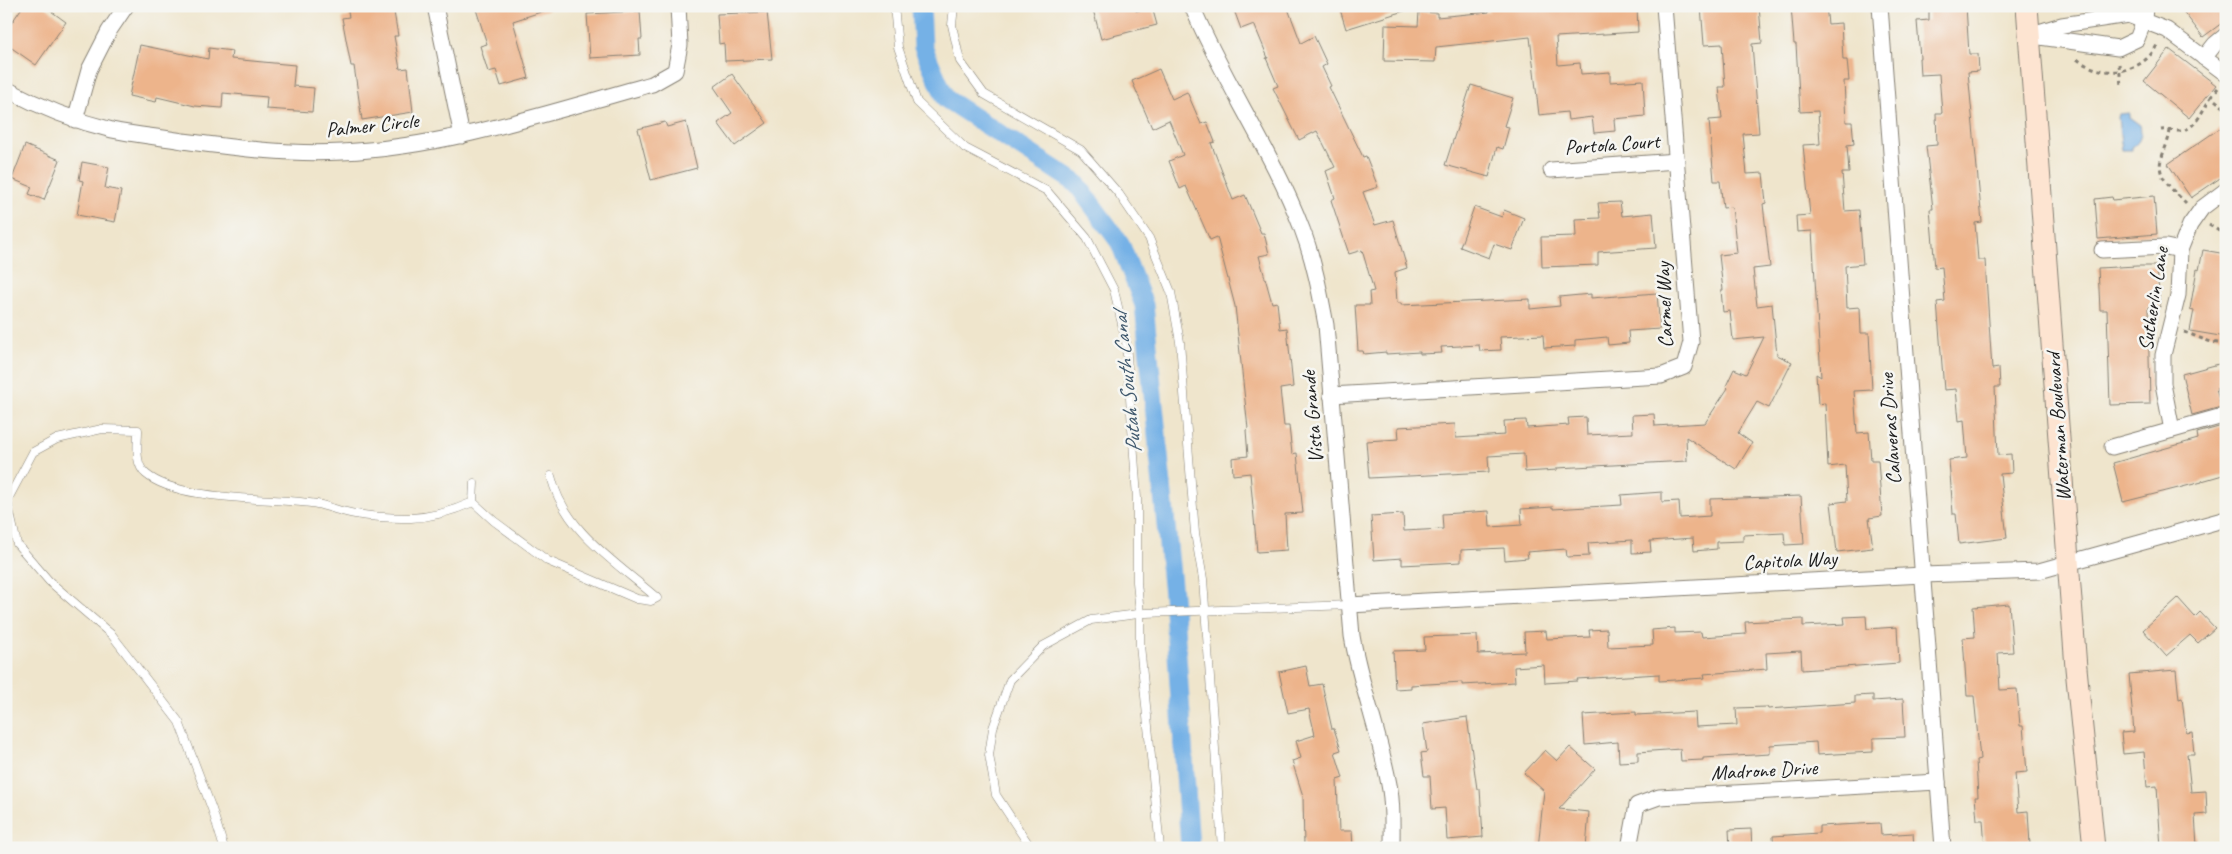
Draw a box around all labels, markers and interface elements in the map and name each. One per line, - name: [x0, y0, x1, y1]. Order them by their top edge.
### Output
- street label: Palmer Circle: [324, 107, 422, 143]
- street label: Portola Court: [1564, 128, 1662, 160]
- street label: Sutherlin Lane: [2132, 244, 2174, 353]
- street label: Carmel Way: [1649, 260, 1678, 348]
- water label: Putah South Canal: [1105, 304, 1148, 454]
- street label: Waterman Boulevard: [2040, 348, 2076, 502]
- street label: Vista Grande: [1295, 367, 1329, 464]
- street label: Calaveras Drive: [1873, 371, 1907, 485]
- street label: Capitola Way: [1742, 544, 1839, 575]
- street label: Madrone Drive: [1710, 754, 1819, 786]

